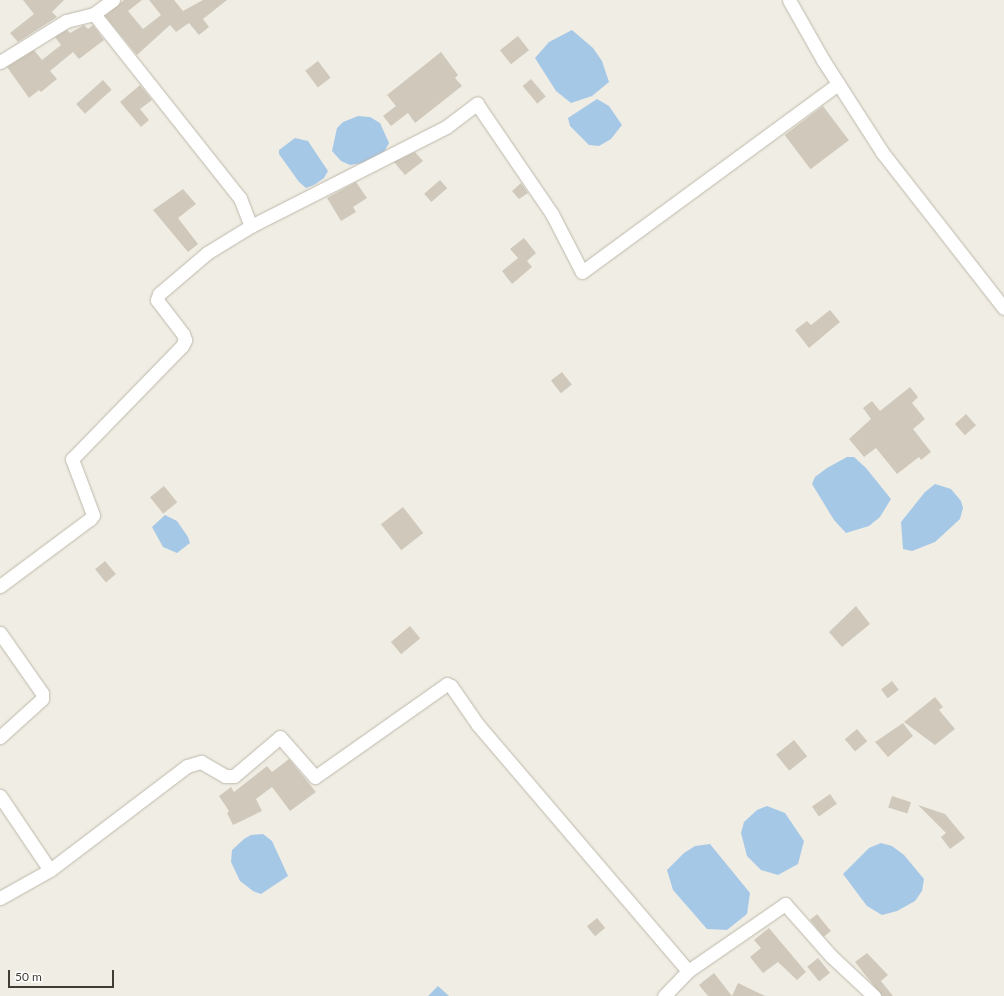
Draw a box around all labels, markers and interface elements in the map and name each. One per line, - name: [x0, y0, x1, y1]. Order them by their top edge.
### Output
- scale bar: [10, 962, 116, 988]
- text: 50 m: [15, 969, 42, 984]

